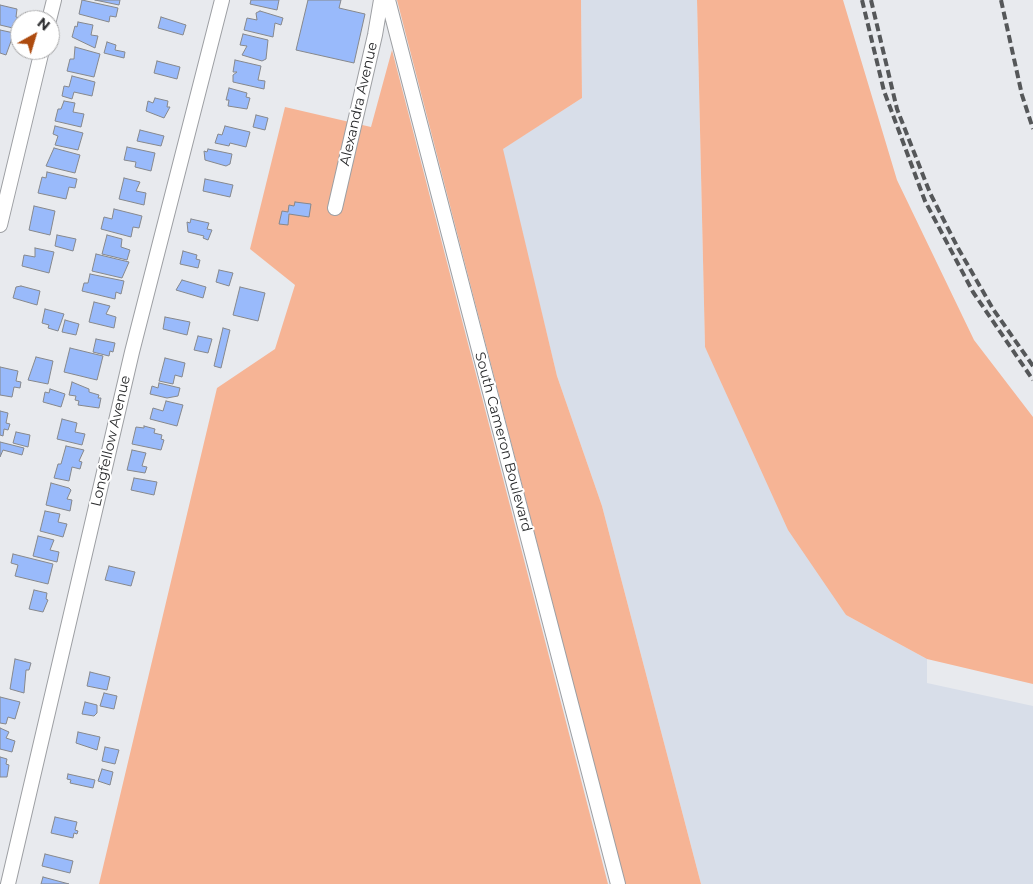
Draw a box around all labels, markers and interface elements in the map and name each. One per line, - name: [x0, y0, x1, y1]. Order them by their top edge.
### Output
- north arrow: [10, 10, 60, 60]
- text: N: [34, 14, 54, 35]
- street label: Alexandra Avenue: [337, 41, 381, 167]
- street label: South Cameron Boulevard: [471, 350, 535, 534]
- street label: Longfellow Avenue: [88, 374, 134, 508]

